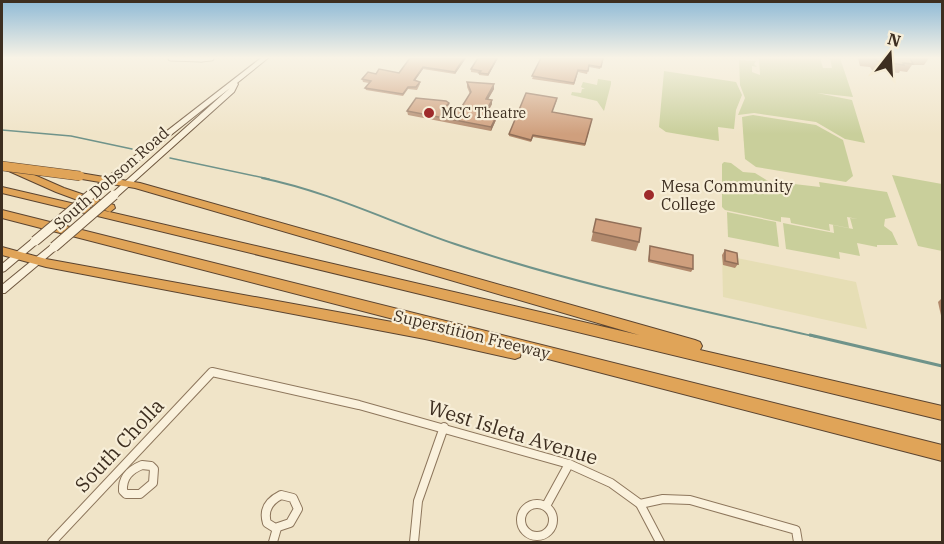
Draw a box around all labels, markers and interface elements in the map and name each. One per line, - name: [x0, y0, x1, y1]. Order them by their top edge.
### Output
- north arrow: [860, 24, 920, 84]
- text: N: [885, 28, 903, 51]
- place label: MCC Theatre: [441, 104, 526, 122]
- marker: MCC Theatre: [422, 106, 436, 120]
- street label: South Dobson Road: [49, 122, 173, 234]
- place label: Mesa Community College: [661, 176, 793, 214]
- marker: Mesa Community College: [642, 188, 656, 202]
- street label: Superstition Freeway: [392, 305, 553, 363]
- street label: South Cholla: [68, 392, 170, 498]
- street label: West Isleta Avenue: [425, 393, 601, 471]

